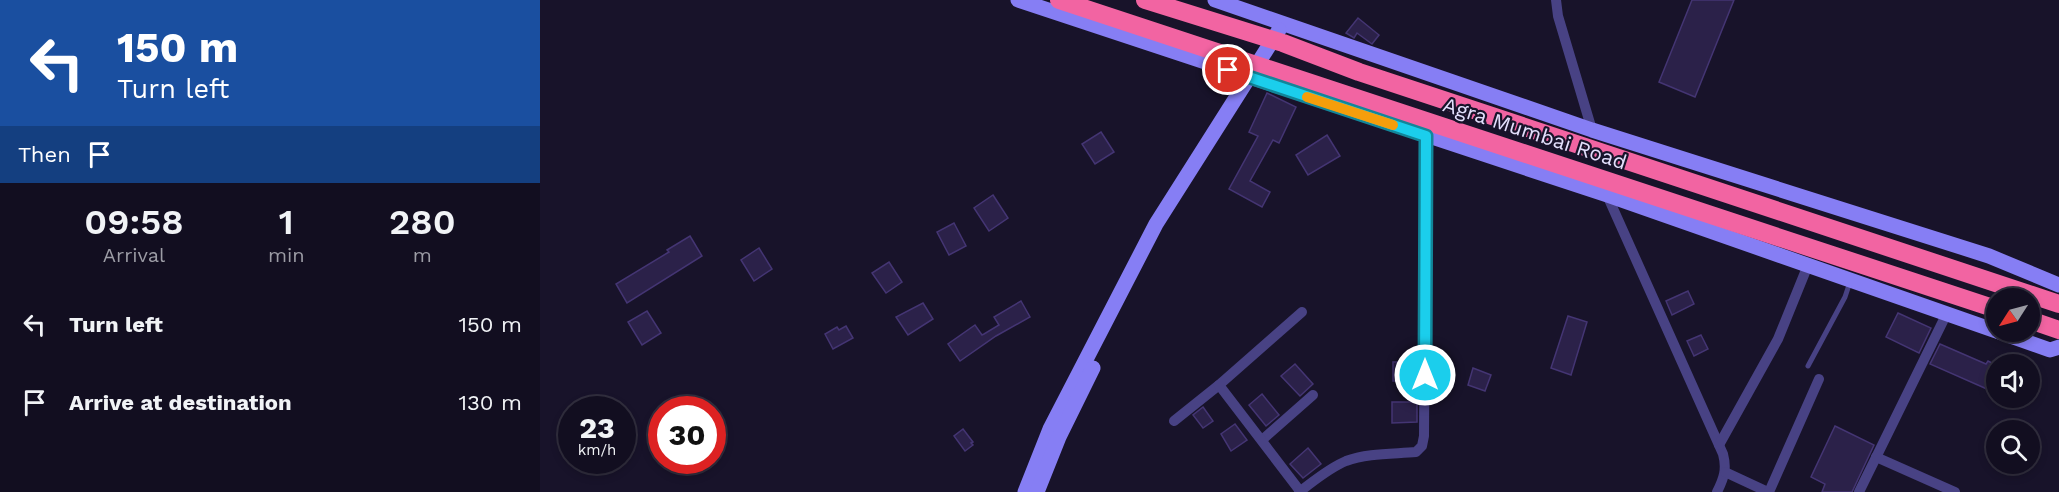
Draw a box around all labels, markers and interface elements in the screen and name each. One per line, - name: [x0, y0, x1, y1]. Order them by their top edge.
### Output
- text: 150 m: [117, 23, 238, 72]
- icon: left: [18, 24, 96, 102]
- pin: [1202, 44, 1253, 95]
- icon: arrive: [1211, 53, 1244, 86]
- text: Turn left: [117, 73, 229, 105]
- street label: Agra Mumbai Road: [1440, 91, 1630, 175]
- icon: arrive: [83, 138, 116, 171]
- text: Then: [18, 142, 71, 167]
- text: 09:58: [84, 201, 184, 243]
- text: 1: [279, 201, 294, 243]
- text: 280: [389, 201, 456, 243]
- text: Arrival: [103, 243, 165, 267]
- text: min: [268, 243, 305, 267]
- text: m: [413, 243, 432, 267]
- north arrow: [1986, 288, 2040, 342]
- map controls: [1986, 288, 2040, 474]
- icon: left: [18, 308, 51, 341]
- text: Turn left: [69, 312, 163, 337]
- text: 150 m: [458, 312, 522, 337]
- position arrow: [1393, 343, 1457, 407]
- button: sound: [1986, 354, 2040, 408]
- icon: arrive: [18, 386, 51, 419]
- text: Arrive at destination: [69, 390, 292, 415]
- text: 130 m: [458, 390, 522, 415]
- speed limit sign: 30: [648, 396, 726, 474]
- text: 23: [579, 410, 615, 445]
- button: search: [1986, 420, 2040, 474]
- text: km/h: [578, 441, 616, 459]

